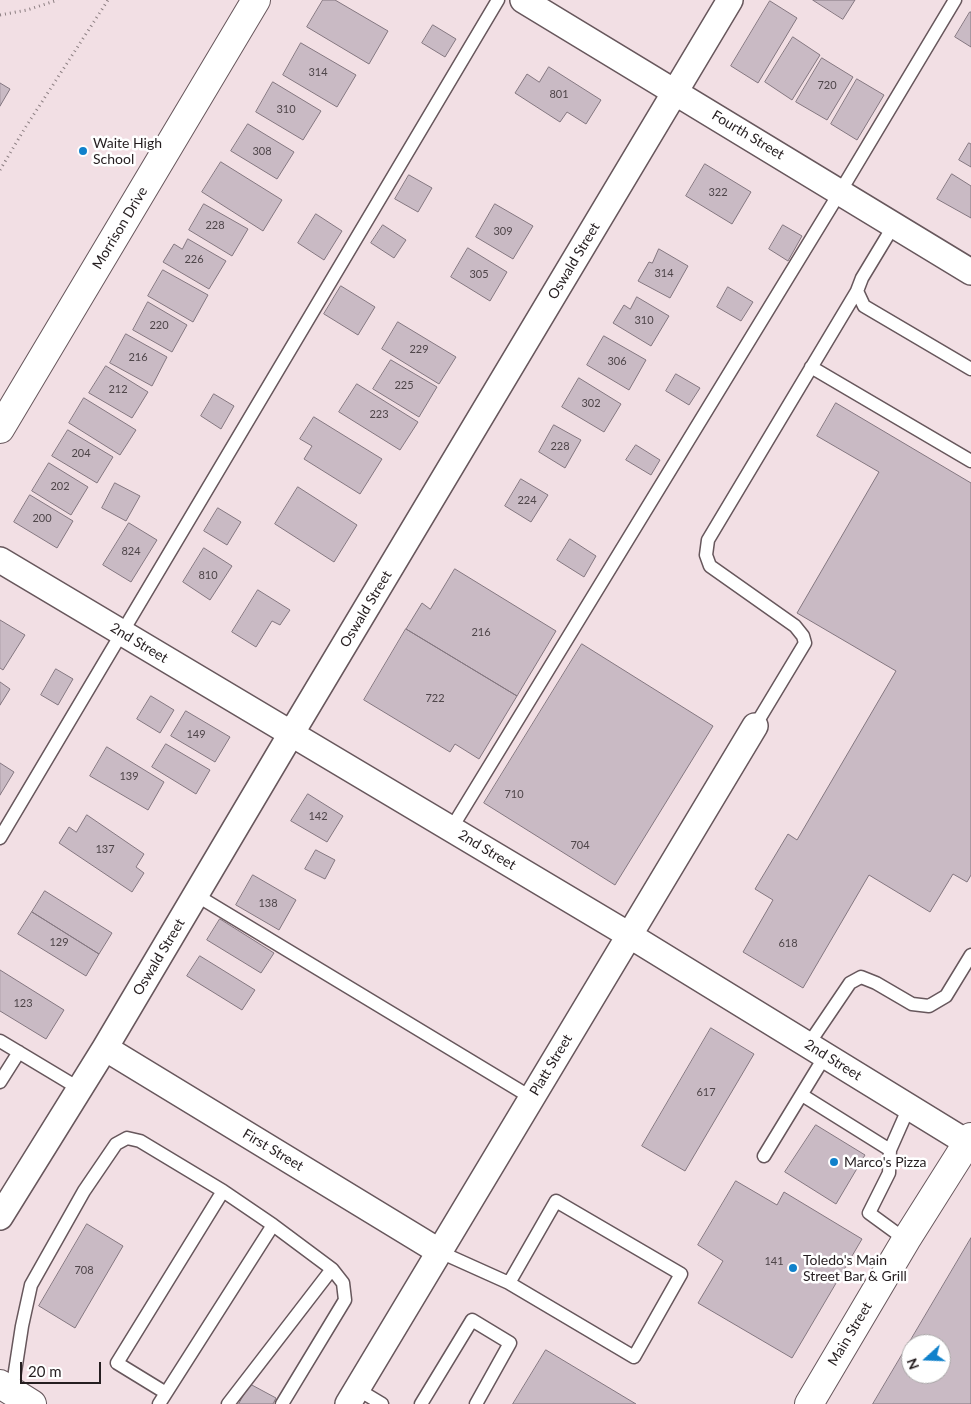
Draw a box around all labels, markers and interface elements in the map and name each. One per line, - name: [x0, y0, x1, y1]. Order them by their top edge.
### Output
- house number: 314: [308, 65, 328, 79]
- house number: 720: [817, 78, 837, 92]
- house number: 801: [549, 87, 569, 101]
- house number: 310: [276, 102, 296, 116]
- street label: Fourth Street: [709, 107, 787, 163]
- place label: Waite High School: [93, 135, 162, 168]
- house number: 308: [252, 144, 272, 158]
- marker: Waite High School: [77, 145, 89, 157]
- street label: Morrison Drive: [89, 184, 151, 272]
- house number: 322: [708, 185, 728, 199]
- house number: 228: [205, 218, 225, 232]
- street label: Oswald Street: [544, 220, 604, 302]
- house number: 309: [493, 224, 513, 238]
- house number: 226: [184, 252, 204, 266]
- house number: 314: [654, 266, 674, 280]
- house number: 305: [469, 267, 489, 281]
- house number: 310: [634, 313, 654, 327]
- house number: 220: [149, 318, 169, 332]
- house number: 229: [409, 342, 429, 356]
- house number: 216: [128, 350, 148, 364]
- house number: 306: [607, 354, 627, 368]
- house number: 225: [394, 378, 414, 392]
- house number: 212: [108, 382, 128, 396]
- house number: 302: [581, 396, 601, 410]
- house number: 223: [369, 407, 389, 421]
- house number: 228: [550, 439, 570, 453]
- house number: 204: [71, 446, 91, 460]
- house number: 202: [50, 479, 70, 493]
- house number: 224: [517, 493, 537, 507]
- house number: 200: [32, 511, 52, 525]
- house number: 824: [121, 544, 141, 558]
- house number: 810: [198, 568, 218, 582]
- street label: Oswald Street: [336, 568, 396, 650]
- street label: 2nd Street: [107, 619, 171, 667]
- house number: 216: [471, 625, 491, 639]
- house number: 722: [425, 691, 445, 705]
- house number: 149: [186, 727, 206, 741]
- house number: 139: [119, 769, 139, 783]
- house number: 710: [504, 787, 524, 801]
- house number: 142: [308, 809, 328, 823]
- street label: 2nd Street: [455, 826, 519, 874]
- house number: 704: [570, 838, 590, 852]
- house number: 137: [95, 842, 115, 856]
- house number: 138: [258, 896, 278, 910]
- street label: Oswald Street: [129, 916, 189, 998]
- house number: 129: [49, 935, 69, 949]
- house number: 618: [778, 936, 798, 950]
- house number: 123: [13, 996, 33, 1010]
- street label: Platt Street: [526, 1031, 576, 1099]
- street label: 2nd Street: [801, 1036, 865, 1084]
- house number: 617: [696, 1085, 716, 1099]
- street label: First Street: [240, 1125, 306, 1175]
- place label: Marco's Pizza: [844, 1154, 926, 1170]
- marker: Marco's Pizza: [828, 1156, 840, 1168]
- place label: Toledo's Main Street Bar & Grill: [803, 1252, 907, 1284]
- house number: 141: [764, 1254, 784, 1268]
- marker: Toledo's Main Street Bar & Grill: [787, 1262, 799, 1274]
- house number: 708: [74, 1263, 94, 1277]
- street label: Main Street: [824, 1299, 876, 1369]
- north arrow: [901, 1334, 951, 1384]
- scale bar: [22, 1352, 104, 1384]
- text: N: [903, 1356, 922, 1372]
- text: 20 m: [28, 1362, 62, 1380]

